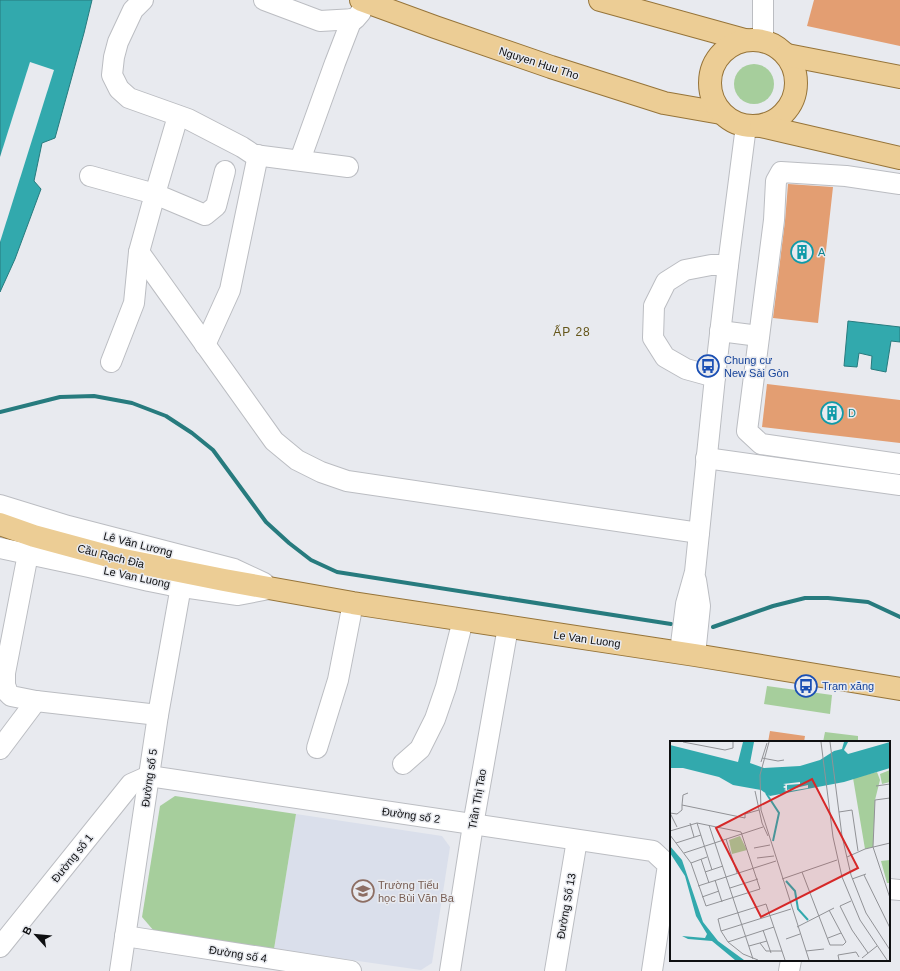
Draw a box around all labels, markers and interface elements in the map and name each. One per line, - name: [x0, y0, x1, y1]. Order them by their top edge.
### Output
- street label: Nguyen Huu Tho: [498, 44, 580, 82]
- building icon: A: [789, 239, 815, 265]
- place label: A: [818, 246, 826, 258]
- district label: ẤP 28: [553, 324, 591, 339]
- bus stop icon: Chung cư New Sài Gòn: [695, 353, 721, 379]
- place label: Chung cư New Sài Gòn: [724, 354, 789, 379]
- building icon: D: [819, 400, 845, 426]
- place label: D: [848, 407, 856, 419]
- street label: Lê Văn Lương: [102, 530, 174, 558]
- street label: Cầu Rạch Đỉa: [76, 542, 147, 570]
- street label: Le Van Luong: [103, 564, 171, 590]
- street label: Le Van Luong: [553, 628, 621, 650]
- bus stop icon: Trạm xăng: [793, 673, 819, 699]
- place label: Trạm xăng: [822, 680, 874, 692]
- inset map: [670, 741, 890, 961]
- street label: Đường số 5: [139, 748, 159, 808]
- street label: Trần Thị Tao: [466, 768, 488, 830]
- street label: Đường số 2: [381, 805, 441, 825]
- street label: Đường số 1: [49, 831, 95, 885]
- street label: Đường Số 13: [554, 872, 578, 940]
- school or university icon: Trường Tiểu học Bùi Văn Ba: [350, 878, 376, 904]
- place label: Trường Tiểu học Bùi Văn Ba: [378, 879, 455, 904]
- north arrow: [16, 915, 56, 955]
- text: B: [20, 924, 34, 937]
- street label: Đường số 4: [208, 943, 268, 965]

